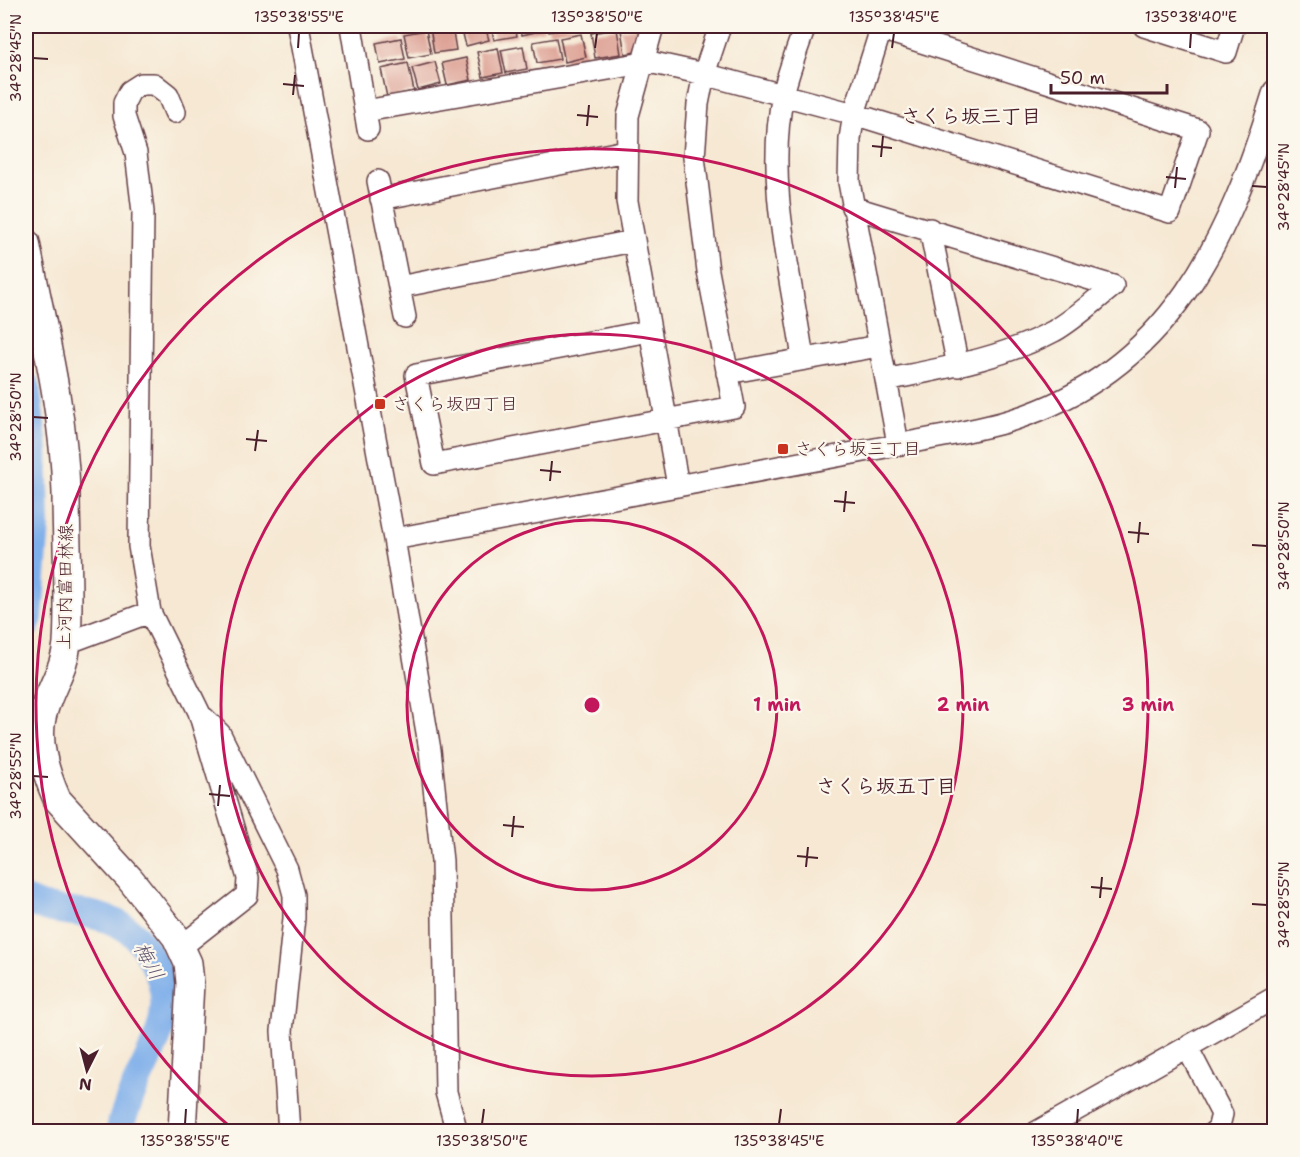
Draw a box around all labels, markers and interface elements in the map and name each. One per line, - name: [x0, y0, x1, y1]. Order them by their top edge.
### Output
- text: 135°38'55"E: [254, 7, 344, 27]
- text: 135°38'50"E: [551, 7, 643, 27]
- text: 135°38'45"E: [849, 7, 939, 27]
- text: 135°38'40"E: [1145, 7, 1237, 27]
- text: 34°28'45"N: [6, 14, 26, 102]
- scale bar: [1051, 57, 1166, 95]
- text: 50 m: [1060, 66, 1105, 90]
- district label: さくら坂三丁目: [901, 103, 1041, 129]
- text: 34°28'45"N: [1274, 143, 1294, 231]
- text: 34°28'50"N: [6, 372, 26, 462]
- place label: さくら坂四丁目: [392, 392, 518, 416]
- marker: さくら坂四丁目: [373, 397, 387, 411]
- place label: さくら坂三丁目: [795, 437, 921, 461]
- marker: さくら坂三丁目: [776, 442, 790, 456]
- text: 34°28'50"N: [1274, 501, 1294, 591]
- street label: 上河内富田林線: [52, 524, 78, 650]
- text: 1 min: [753, 693, 801, 717]
- text: 2 min: [937, 693, 989, 717]
- text: 3 min: [1122, 693, 1174, 717]
- centre of rings: [582, 695, 602, 715]
- text: 34°28'55"N: [6, 732, 26, 820]
- district label: さくら坂五丁目: [816, 773, 956, 799]
- text: 34°28'55"N: [1274, 861, 1294, 949]
- water label: 梅川: [128, 937, 170, 985]
- north arrow: [57, 1040, 117, 1100]
- text: N: [78, 1073, 93, 1096]
- text: 135°38'55"E: [140, 1131, 230, 1151]
- text: 135°38'50"E: [436, 1131, 528, 1151]
- text: 135°38'45"E: [734, 1131, 824, 1151]
- text: 135°38'40"E: [1031, 1131, 1123, 1151]

